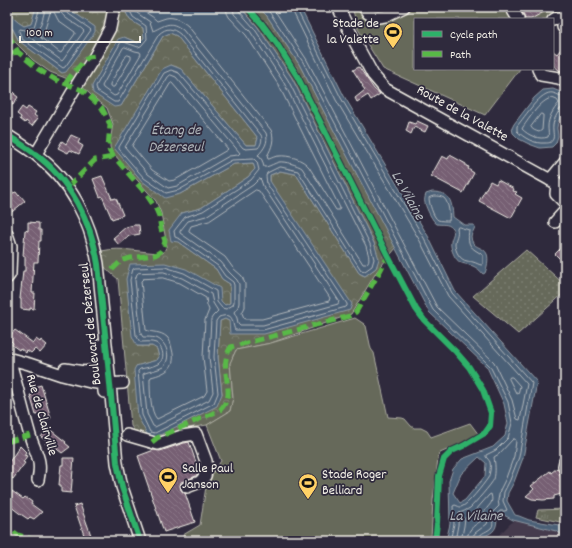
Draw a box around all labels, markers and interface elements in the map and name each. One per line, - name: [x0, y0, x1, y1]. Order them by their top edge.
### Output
- place label: Stade de la Valette: [327, 14, 379, 50]
- scale bar: [20, 18, 140, 44]
- legend: [414, 18, 554, 70]
- sports icon: Stade de la Valette: [382, 21, 404, 49]
- text: 100 m: [26, 25, 53, 42]
- text: Cycle path: [450, 27, 498, 44]
- text: Path: [450, 47, 471, 64]
- street label: Route de la Valette: [413, 81, 511, 147]
- water label: Étang de Dézerseul: [148, 120, 205, 159]
- water label: La Vilaine: [384, 167, 430, 226]
- street label: Boulevard de Dézerseul: [75, 261, 107, 386]
- street label: Rue de Clairville: [20, 372, 62, 458]
- place label: Salle Paul Janson: [182, 459, 234, 495]
- place label: Stade Roger Belliard: [322, 465, 387, 501]
- sports icon: Salle Paul Janson: [157, 466, 179, 494]
- sports icon: Stade Roger Belliard: [297, 472, 319, 500]
- water label: La Vilaine: [449, 506, 504, 528]

